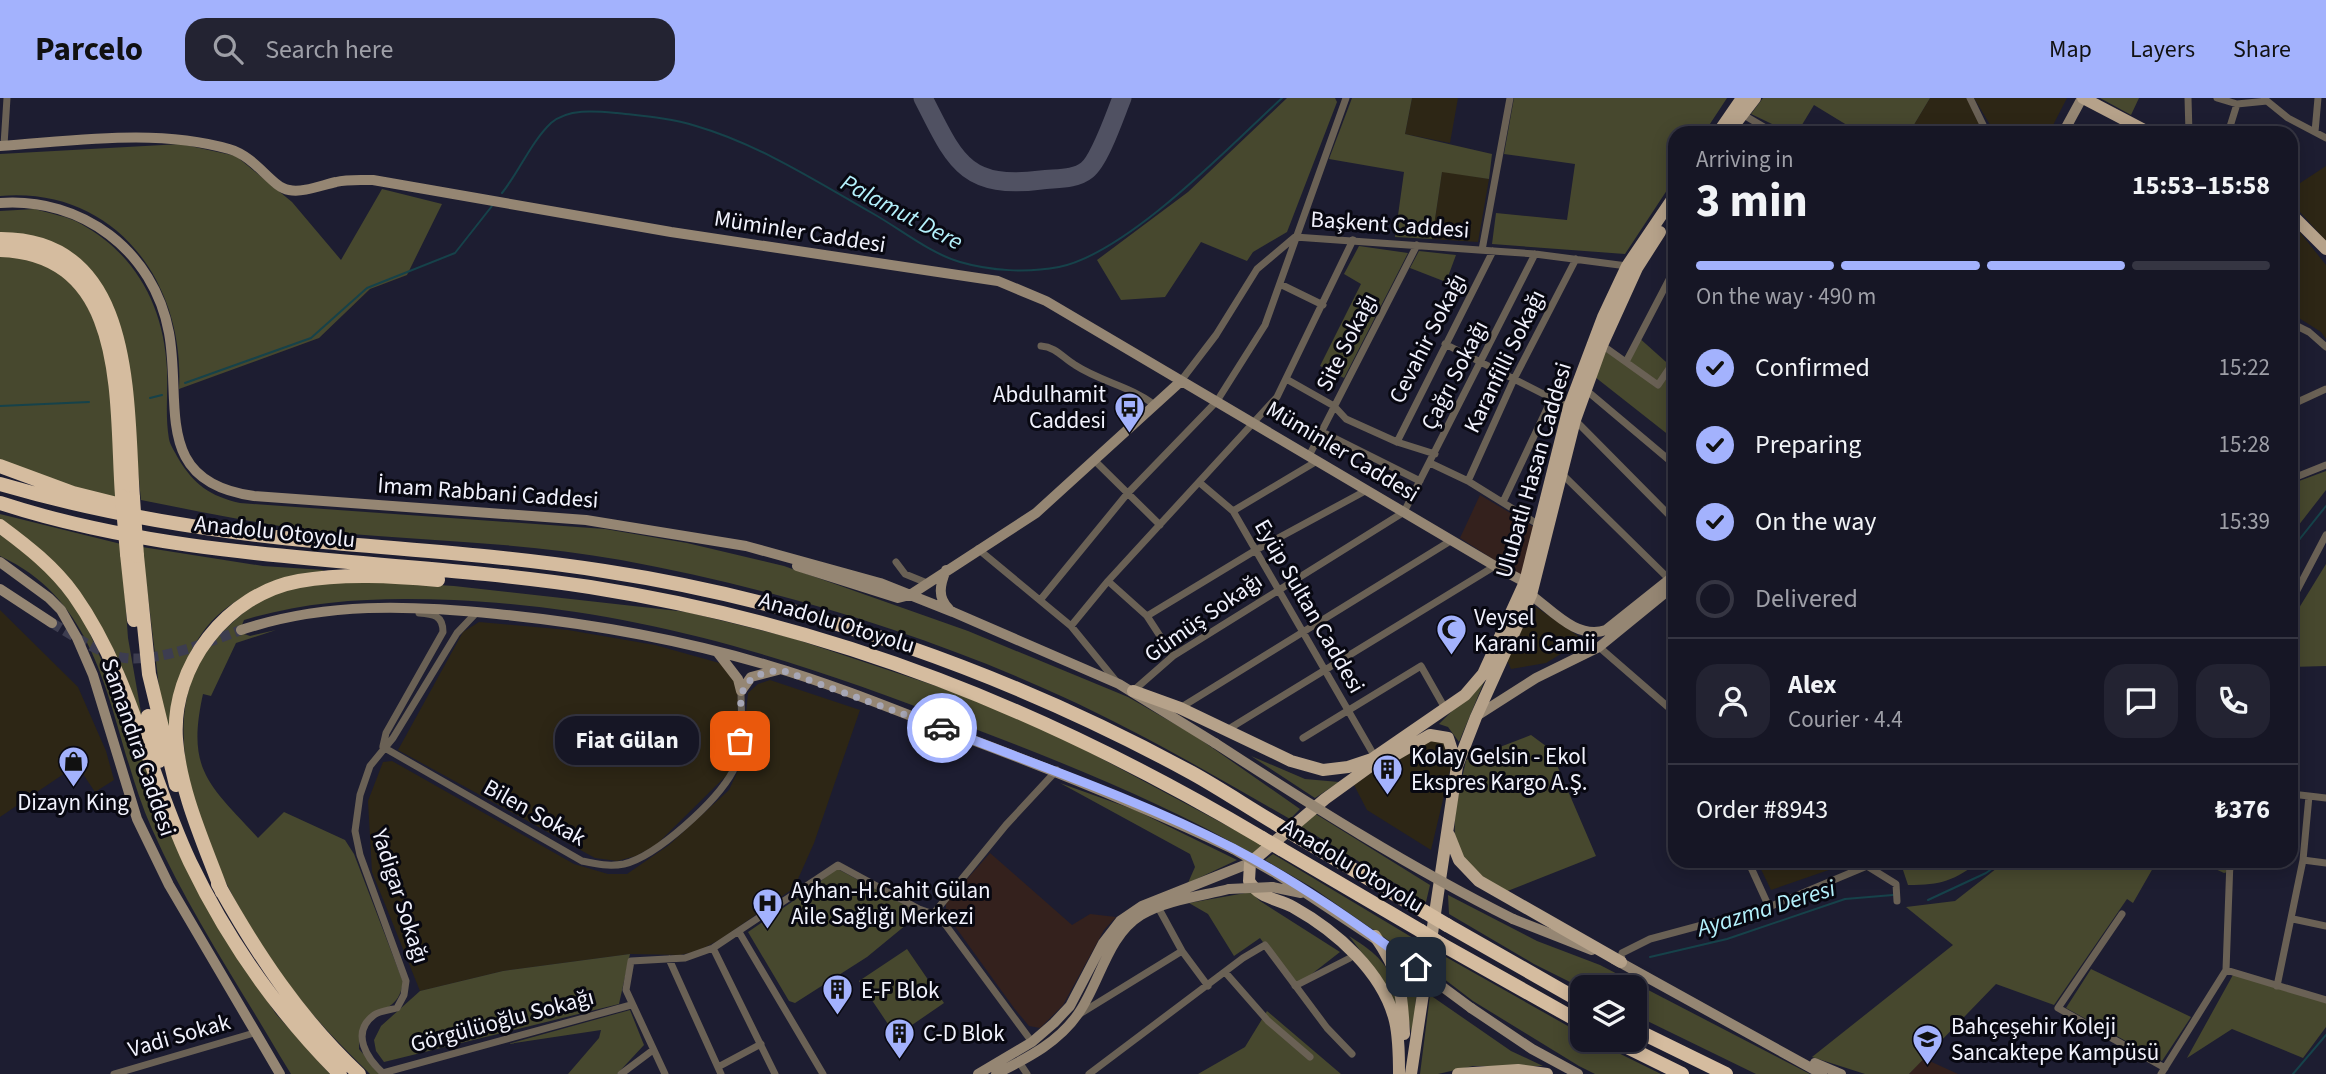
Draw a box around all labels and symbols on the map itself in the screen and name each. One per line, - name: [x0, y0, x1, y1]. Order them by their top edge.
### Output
- water label: Palamut Dere: [834, 166, 969, 259]
- street label: Müminler Caddesi: [712, 202, 888, 261]
- street label: Başkent Caddesi: [1309, 202, 1470, 247]
- street label: Cevahir Sokağı: [1380, 267, 1474, 409]
- street label: Karanfilli Sokağı: [1456, 284, 1553, 438]
- street label: Site Sokağı: [1308, 287, 1385, 397]
- street label: Çağrı Sokağı: [1413, 315, 1496, 436]
- street label: Ulubatlı Hasan Caddesi: [1487, 359, 1580, 582]
- place label: Abdulhamit Caddesi: [993, 378, 1106, 437]
- bus stop icon: Abdulhamit Caddesi: [1112, 390, 1146, 434]
- street label: Müminler Caddesi: [1260, 393, 1426, 510]
- street label: İmam Rabbani Caddesi: [376, 468, 600, 517]
- street label: Anadolu Otoyolu: [193, 507, 357, 556]
- street label: Eyüp Sultan Caddesi: [1246, 513, 1373, 699]
- street label: Gümüş Sokağı: [1138, 565, 1269, 670]
- street label: Anadolu Otoyolu: [755, 583, 919, 662]
- place label: Veysel Karani Camii: [1474, 601, 1596, 660]
- mosque icon: Veysel Karani Camii: [1434, 613, 1468, 657]
- street label: Samandıra Caddesi: [93, 654, 184, 841]
- courier: [907, 693, 977, 763]
- pin: [710, 711, 770, 771]
- callout: Fiat Gülan: [554, 716, 698, 766]
- place label: Kolay Gelsin - Ekol Ekspres Kargo A.Ş.: [1411, 740, 1588, 799]
- shop icon: Dizayn King: [56, 744, 90, 788]
- building icon: Kolay Gelsin - Ekol Ekspres Kargo A.Ş.: [1371, 752, 1405, 796]
- street label: Bilen Sokak: [478, 771, 592, 854]
- place label: Dizayn King: [17, 786, 129, 819]
- street label: Anadolu Otoyolu: [1275, 810, 1430, 921]
- street label: Yadigar Sokağı: [363, 824, 438, 968]
- water label: Ayazma Deresi: [1691, 871, 1840, 947]
- place label: Ayhan-H.Cahit Gülan Aile Sağlığı Merkezi: [791, 874, 991, 933]
- hospital icon: Ayhan-H.Cahit Gülan Aile Sağlığı Merkezi: [751, 886, 785, 930]
- pin: [1386, 937, 1446, 997]
- building icon: E-F Blok: [821, 973, 855, 1017]
- place label: E-F Blok: [861, 974, 940, 1007]
- street label: Görgülüoğlu Sokağı: [407, 980, 598, 1061]
- street label: Vadi Sokak: [124, 1005, 235, 1066]
- place label: Bahçeşehir Koleji Sancaktepe Kampüsü: [1951, 1010, 2159, 1069]
- building icon: C-D Blok: [883, 1016, 917, 1060]
- place label: C-D Blok: [923, 1017, 1005, 1050]
- school or university icon: Bahçeşehir Koleji Sancaktepe Kampüsü: [1911, 1022, 1945, 1066]

